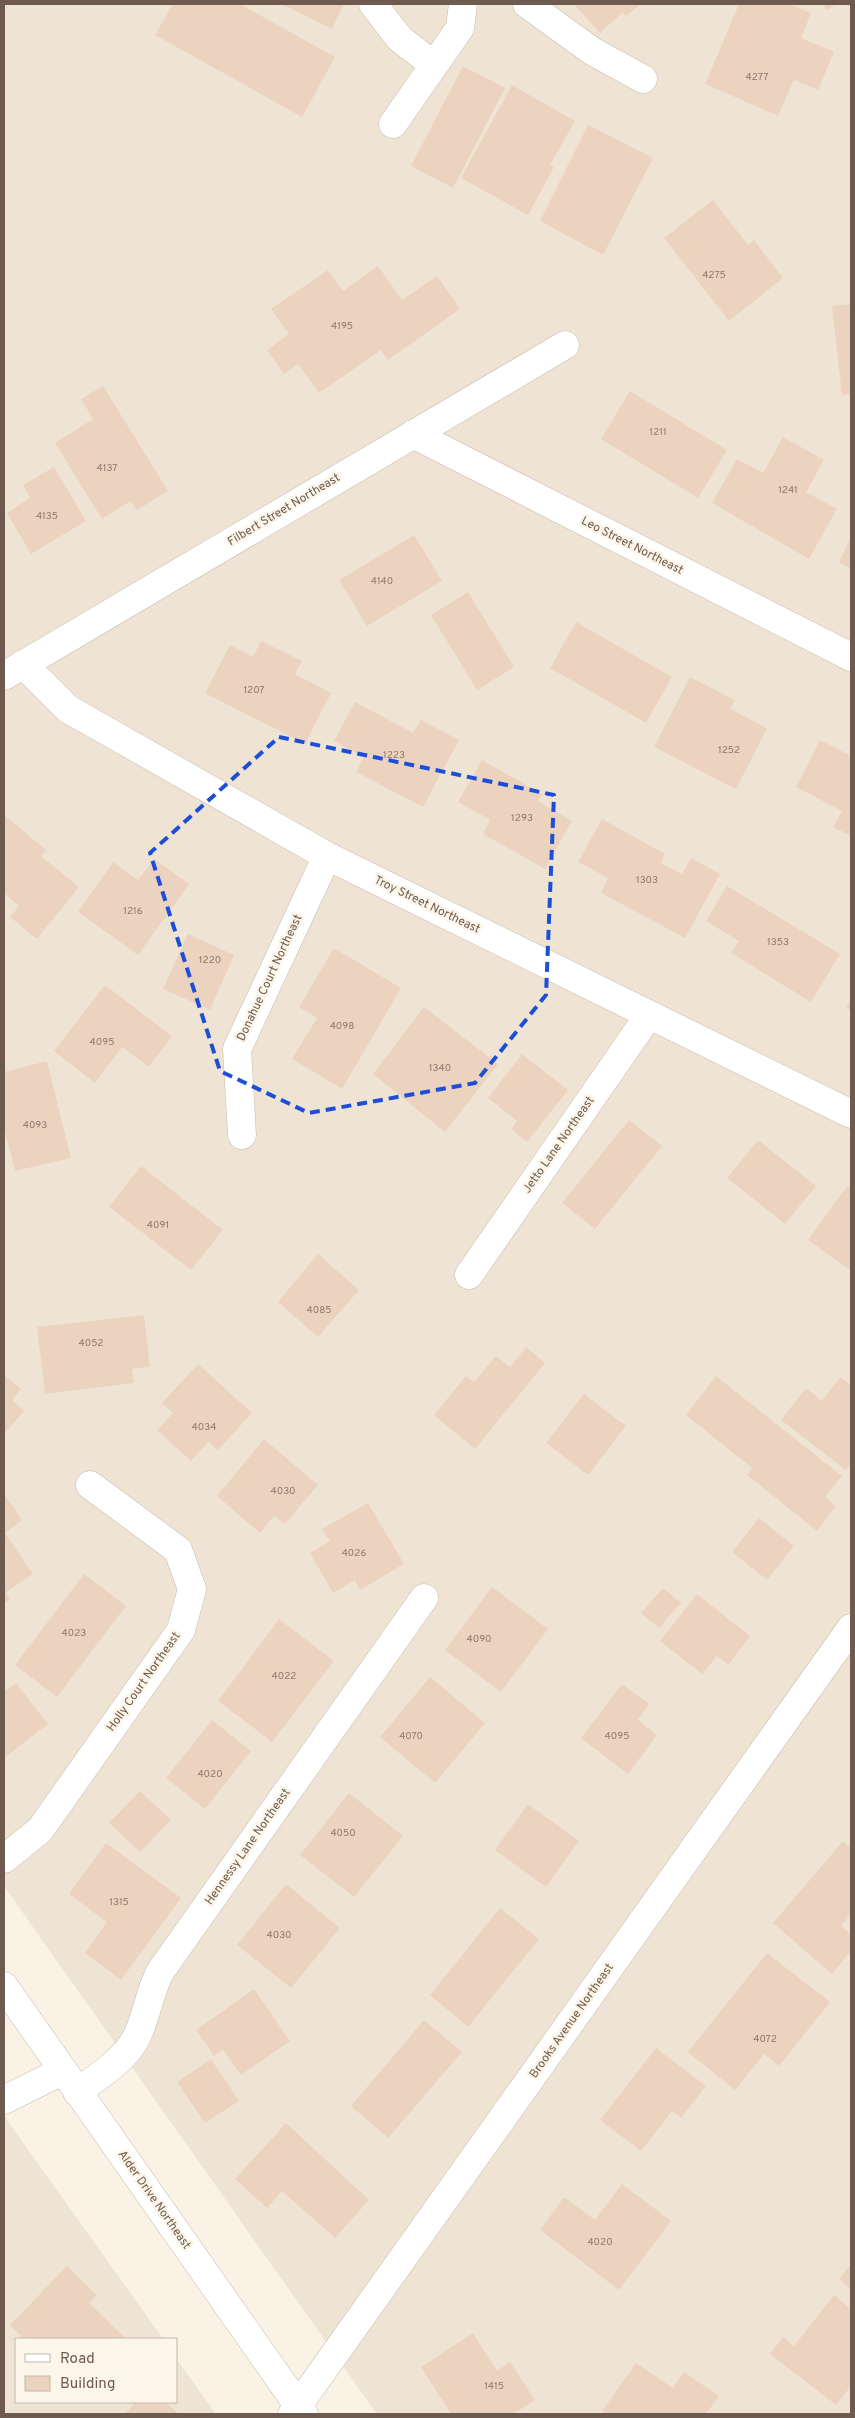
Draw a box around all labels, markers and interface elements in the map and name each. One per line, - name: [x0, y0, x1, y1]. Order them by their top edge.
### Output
- house number: 4277: [745, 71, 769, 84]
- house number: 4275: [702, 269, 726, 282]
- house number: 4195: [331, 320, 353, 333]
- house number: 1211: [649, 426, 667, 439]
- house number: 4137: [96, 462, 118, 475]
- street label: Filbert Street Northeast: [225, 470, 343, 550]
- house number: 1241: [778, 484, 798, 497]
- house number: 4135: [36, 510, 58, 523]
- street label: Leo Street Northeast: [578, 513, 686, 579]
- house number: 4140: [371, 575, 393, 588]
- house number: 1207: [243, 684, 265, 697]
- house number: 1252: [718, 744, 740, 757]
- house number: 1223: [383, 749, 405, 762]
- house number: 1293: [511, 812, 533, 825]
- street label: Troy Street Northeast: [371, 872, 483, 938]
- house number: 1303: [636, 874, 658, 887]
- house number: 1216: [123, 905, 143, 918]
- street label: Donahue Court Northeast: [234, 912, 306, 1044]
- house number: 1353: [767, 936, 789, 949]
- house number: 1220: [199, 954, 221, 967]
- house number: 4098: [330, 1020, 354, 1033]
- house number: 4095: [90, 1036, 114, 1049]
- house number: 1340: [429, 1062, 451, 1075]
- street label: Jetto Lane Northeast: [520, 1093, 598, 1197]
- house number: 4093: [23, 1119, 47, 1132]
- house number: 4091: [147, 1219, 169, 1232]
- house number: 4085: [307, 1304, 331, 1317]
- house number: 4052: [79, 1337, 103, 1350]
- house number: 4034: [192, 1421, 216, 1434]
- house number: 4030: [271, 1485, 295, 1498]
- house number: 4026: [342, 1547, 366, 1560]
- house number: 4023: [62, 1627, 86, 1640]
- street label: Holly Court Northeast: [104, 1629, 184, 1735]
- house number: 4090: [467, 1633, 491, 1646]
- house number: 4022: [272, 1670, 296, 1683]
- house number: 4070: [399, 1730, 423, 1743]
- house number: 4095: [605, 1730, 629, 1743]
- house number: 4020: [197, 1768, 223, 1781]
- street label: Hennessy Lane Northeast: [202, 1786, 294, 1908]
- house number: 4050: [330, 1827, 356, 1840]
- house number: 1315: [109, 1896, 129, 1909]
- house number: 4030: [267, 1929, 291, 1942]
- street label: Brooks Avenue Northeast: [526, 1960, 618, 2082]
- house number: 4072: [753, 2033, 777, 2046]
- street label: Alder Drive Northeast: [114, 2147, 194, 2253]
- house number: 4020: [587, 2236, 613, 2249]
- legend: [15, 2338, 178, 2403]
- text: Road: [60, 2350, 95, 2369]
- text: Building: [60, 2375, 115, 2394]
- house number: 1415: [484, 2380, 504, 2393]

